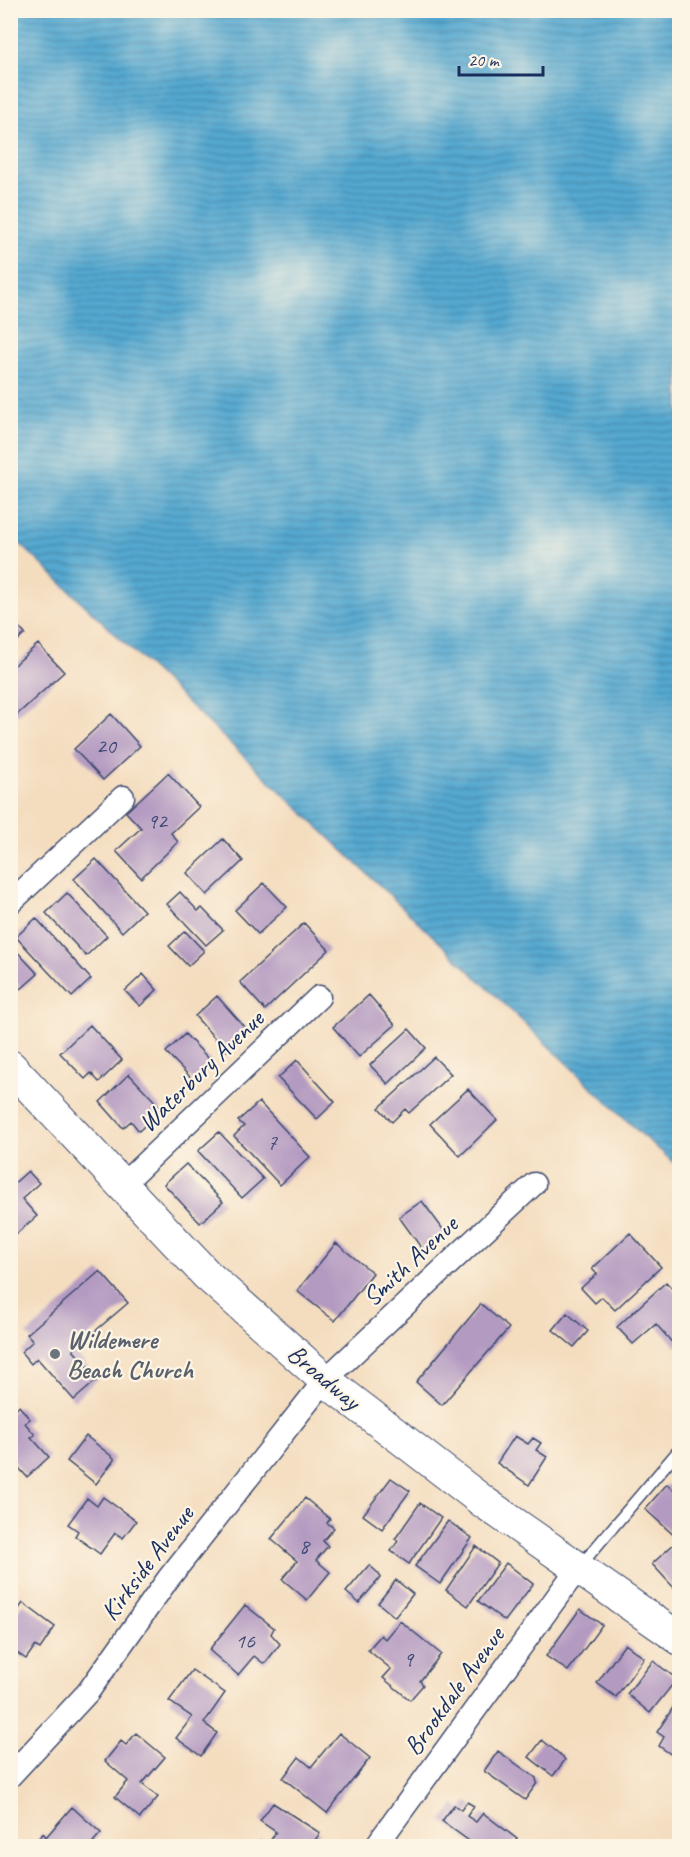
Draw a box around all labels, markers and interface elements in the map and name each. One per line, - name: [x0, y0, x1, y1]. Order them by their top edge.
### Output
- scale bar: [459, 39, 543, 77]
- text: 20 m: [468, 49, 501, 71]
- house number: 20: [96, 732, 118, 760]
- house number: 92: [147, 807, 169, 835]
- street label: Waterbury Avenue: [131, 1002, 272, 1139]
- house number: 7: [267, 1128, 278, 1156]
- street label: Smith Avenue: [355, 1207, 466, 1313]
- place label: Wildemere Beach Church: [67, 1323, 194, 1386]
- street label: Broadway: [281, 1337, 369, 1419]
- marker: Wildemere Beach Church: [48, 1347, 62, 1361]
- street label: Kirkside Avenue: [93, 1498, 202, 1627]
- house number: 8: [299, 1532, 311, 1560]
- street label: Brookdale Avenue: [396, 1618, 513, 1762]
- house number: 16: [235, 1627, 256, 1655]
- house number: 9: [403, 1645, 415, 1673]

